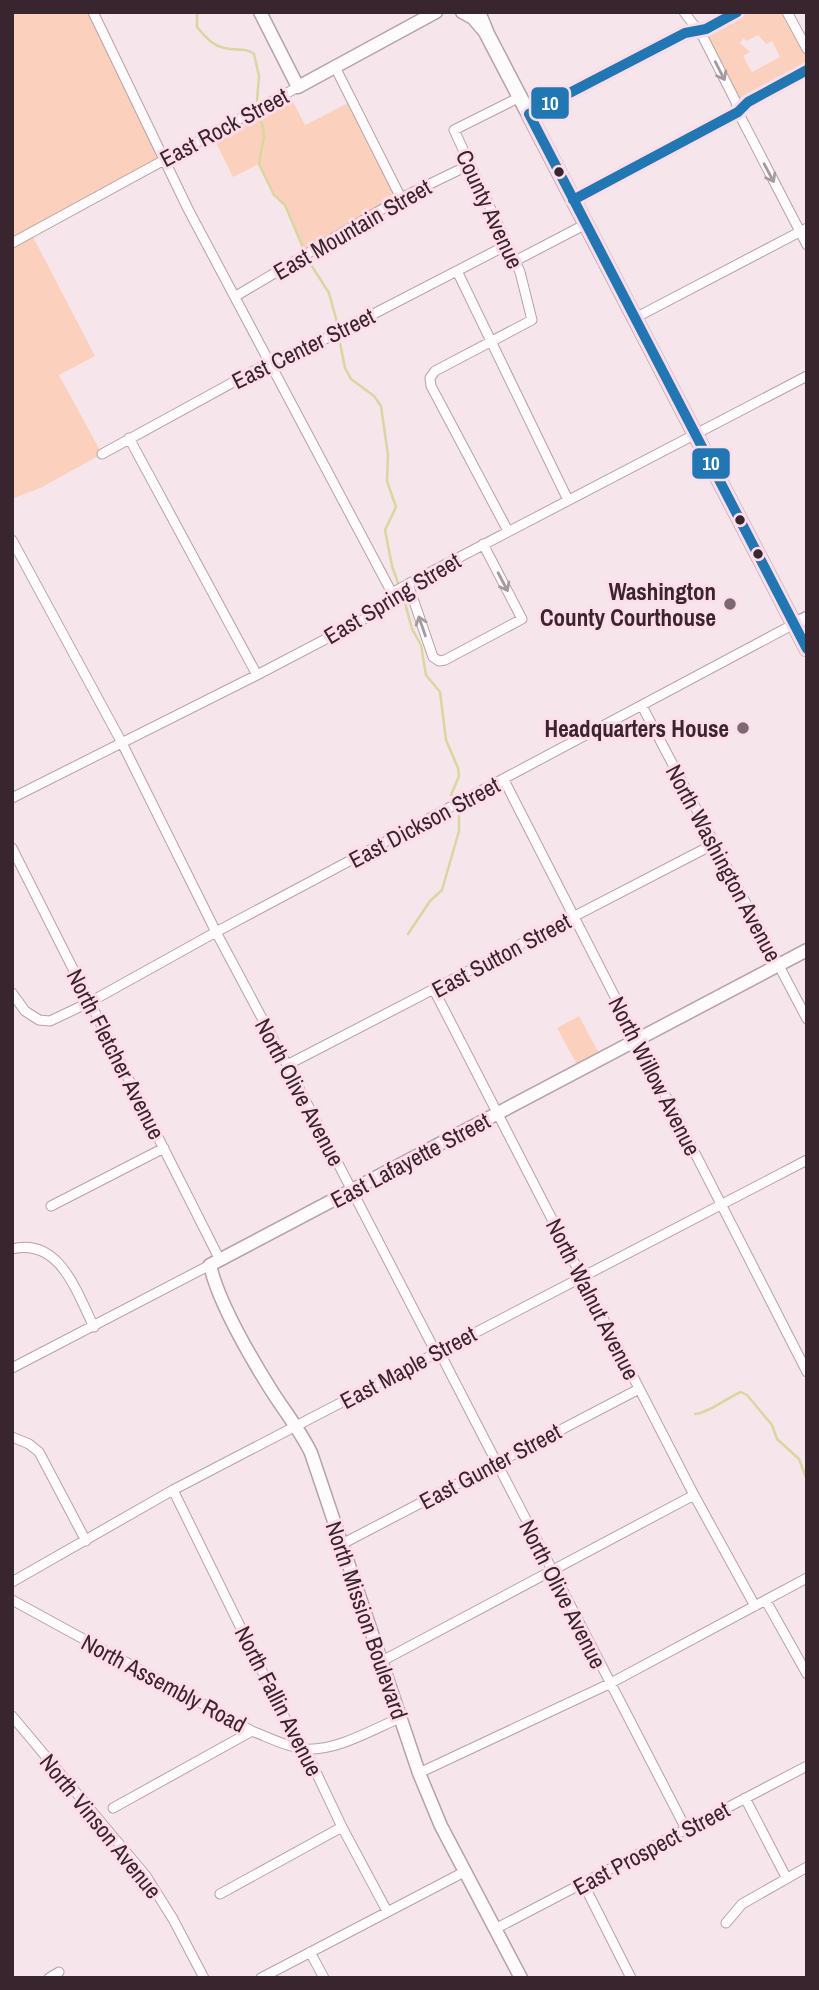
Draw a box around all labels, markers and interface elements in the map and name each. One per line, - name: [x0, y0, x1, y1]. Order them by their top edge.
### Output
- one-way arrow: [713, 60, 727, 80]
- street label: East Rock Street: [154, 80, 294, 174]
- line badge: 10: [530, 86, 570, 120]
- text: 10: [541, 90, 559, 116]
- street label: County Avenue: [449, 145, 531, 273]
- one-way arrow: [763, 162, 777, 183]
- unlabelled marker: [552, 165, 566, 179]
- street label: East Mountain Street: [268, 171, 436, 287]
- street label: East Center Street: [226, 300, 380, 396]
- line badge: 10: [691, 447, 731, 480]
- text: 10: [702, 450, 720, 476]
- unlabelled marker: [733, 513, 747, 527]
- street label: East Spring Street: [318, 545, 466, 651]
- unlabelled marker: [751, 547, 765, 561]
- one-way arrow: [496, 571, 510, 592]
- place label: Washington County Courthouse: [540, 576, 716, 633]
- marker: Washington County Courthouse: [722, 596, 738, 612]
- one-way arrow: [415, 616, 427, 638]
- place label: Headquarters House: [545, 713, 729, 744]
- marker: Headquarters House: [735, 720, 751, 736]
- street label: North Washington Avenue: [659, 759, 789, 967]
- street label: East Dickson Street: [343, 769, 505, 875]
- street label: East Sutton Street: [426, 905, 576, 1005]
- street label: North Fletcher Avenue: [60, 964, 172, 1144]
- street label: North Willow Avenue: [602, 991, 708, 1161]
- street label: North Olive Avenue: [248, 1013, 352, 1171]
- street label: East Lafayette Street: [325, 1105, 495, 1215]
- street label: North Walnut Avenue: [539, 1213, 647, 1385]
- street label: East Maple Street: [335, 1318, 481, 1416]
- street label: East Gunter Street: [414, 1416, 566, 1516]
- street label: North Olive Avenue: [512, 1514, 614, 1674]
- street label: North Mission Boulevard: [319, 1517, 415, 1723]
- street label: North Fallin Avenue: [228, 1621, 330, 1781]
- street label: North Assembly Road: [76, 1627, 252, 1739]
- street label: North Vinson Avenue: [33, 1747, 169, 1905]
- street label: East Prospect Street: [567, 1794, 735, 1902]

